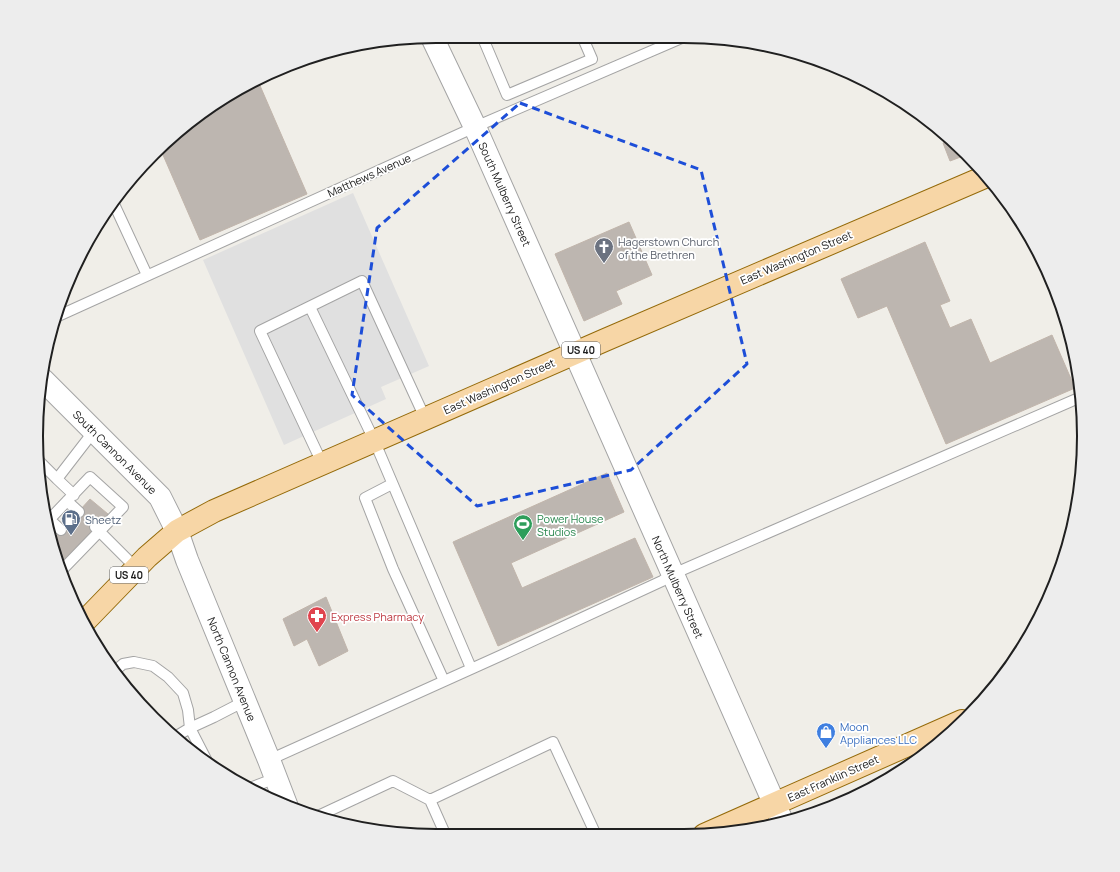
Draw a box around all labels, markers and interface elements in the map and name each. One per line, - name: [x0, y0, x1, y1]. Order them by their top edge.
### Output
- street label: South Mulberry Street: [475, 140, 535, 248]
- street label: Matthews Avenue: [325, 150, 414, 200]
- street label: East Washington Street: [738, 227, 854, 287]
- place label: Hagerstown Church of the Brethren: [618, 234, 719, 262]
- church icon: Hagerstown Church of the Brethren: [593, 236, 615, 264]
- road number: US 40: [562, 342, 600, 358]
- street label: East Washington Street: [441, 355, 557, 417]
- street label: South Cannon Avenue: [70, 407, 161, 498]
- fuel station icon: Sheetz: [60, 508, 82, 536]
- place label: Power House Studios: [537, 511, 604, 539]
- place label: Sheetz: [85, 512, 122, 527]
- sports icon: Power House Studios: [512, 513, 534, 541]
- street label: North Mulberry Street: [649, 533, 707, 641]
- road number: US 40: [110, 567, 148, 583]
- pharmacy icon: Express Pharmacy: [306, 605, 328, 633]
- place label: Express Pharmacy: [331, 609, 424, 624]
- street label: North Cannon Avenue: [204, 615, 260, 724]
- place label: Moon Appliances LLC: [840, 719, 917, 747]
- shop icon: Moon Appliances LLC: [815, 721, 837, 749]
- street label: East Franklin Street: [785, 751, 881, 805]

